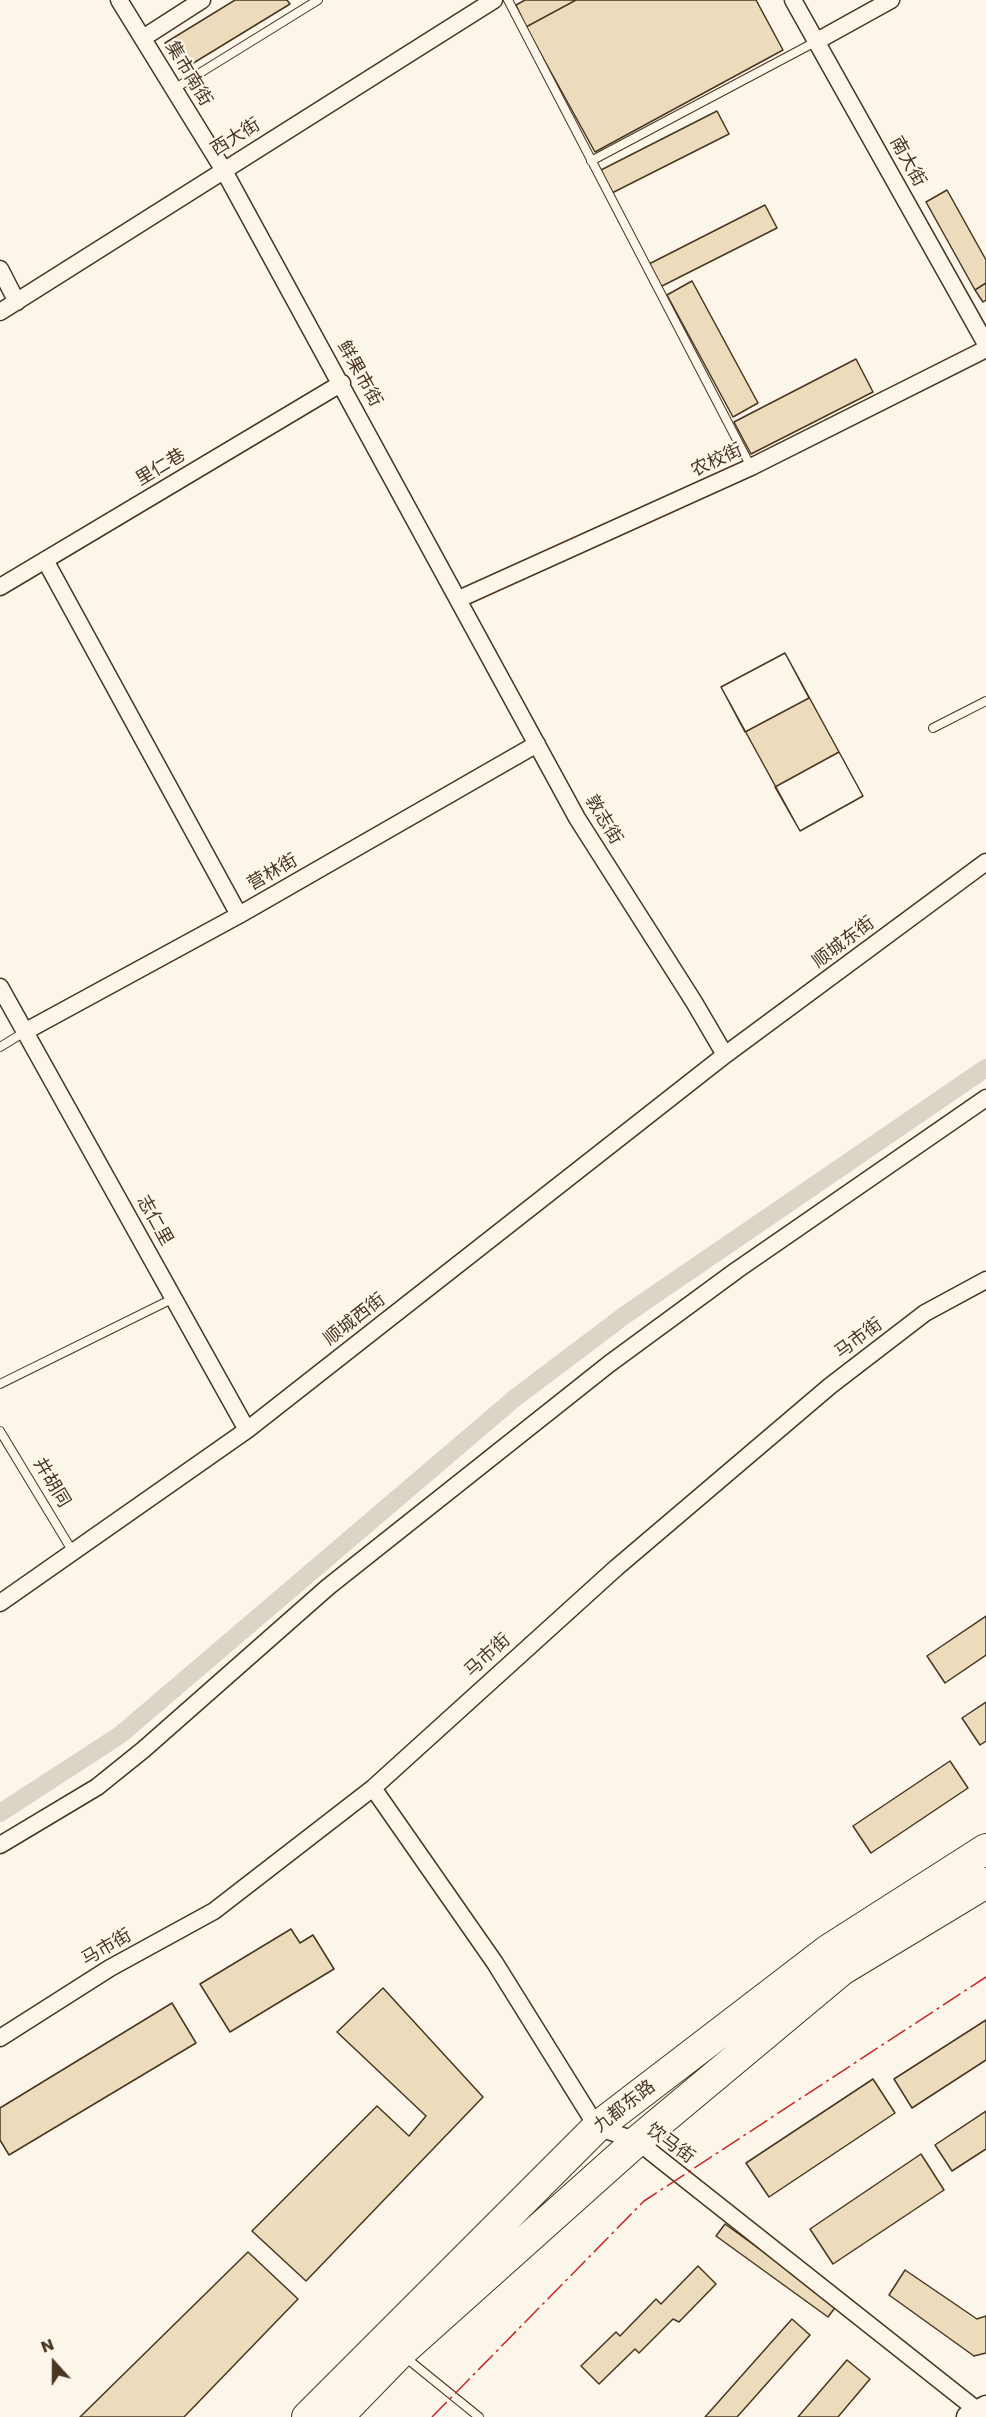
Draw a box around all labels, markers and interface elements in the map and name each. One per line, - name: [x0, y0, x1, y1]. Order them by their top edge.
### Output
- street label: 集市南街: [160, 38, 216, 110]
- street label: 西大街: [207, 115, 265, 161]
- street label: 南大街: [884, 133, 930, 191]
- street label: 鲜果市街: [332, 337, 386, 411]
- street label: 农校街: [688, 440, 746, 482]
- street label: 里仁巷: [132, 445, 190, 491]
- street label: 敦志街: [580, 791, 626, 849]
- street label: 营林街: [244, 850, 302, 896]
- street label: 顺城东街: [809, 913, 879, 973]
- street label: 志仁里: [131, 1192, 177, 1250]
- street label: 顺城西街: [320, 1289, 390, 1351]
- street label: 马市街: [831, 1314, 887, 1364]
- street label: 井胡同: [28, 1454, 74, 1512]
- street label: 马市街: [461, 1630, 515, 1682]
- street label: 马市街: [78, 1925, 136, 1971]
- street label: 九都东路: [590, 2076, 660, 2138]
- street label: 饮马街: [642, 2119, 698, 2169]
- north arrow: [24, 2333, 84, 2393]
- text: N: [38, 2333, 57, 2359]

